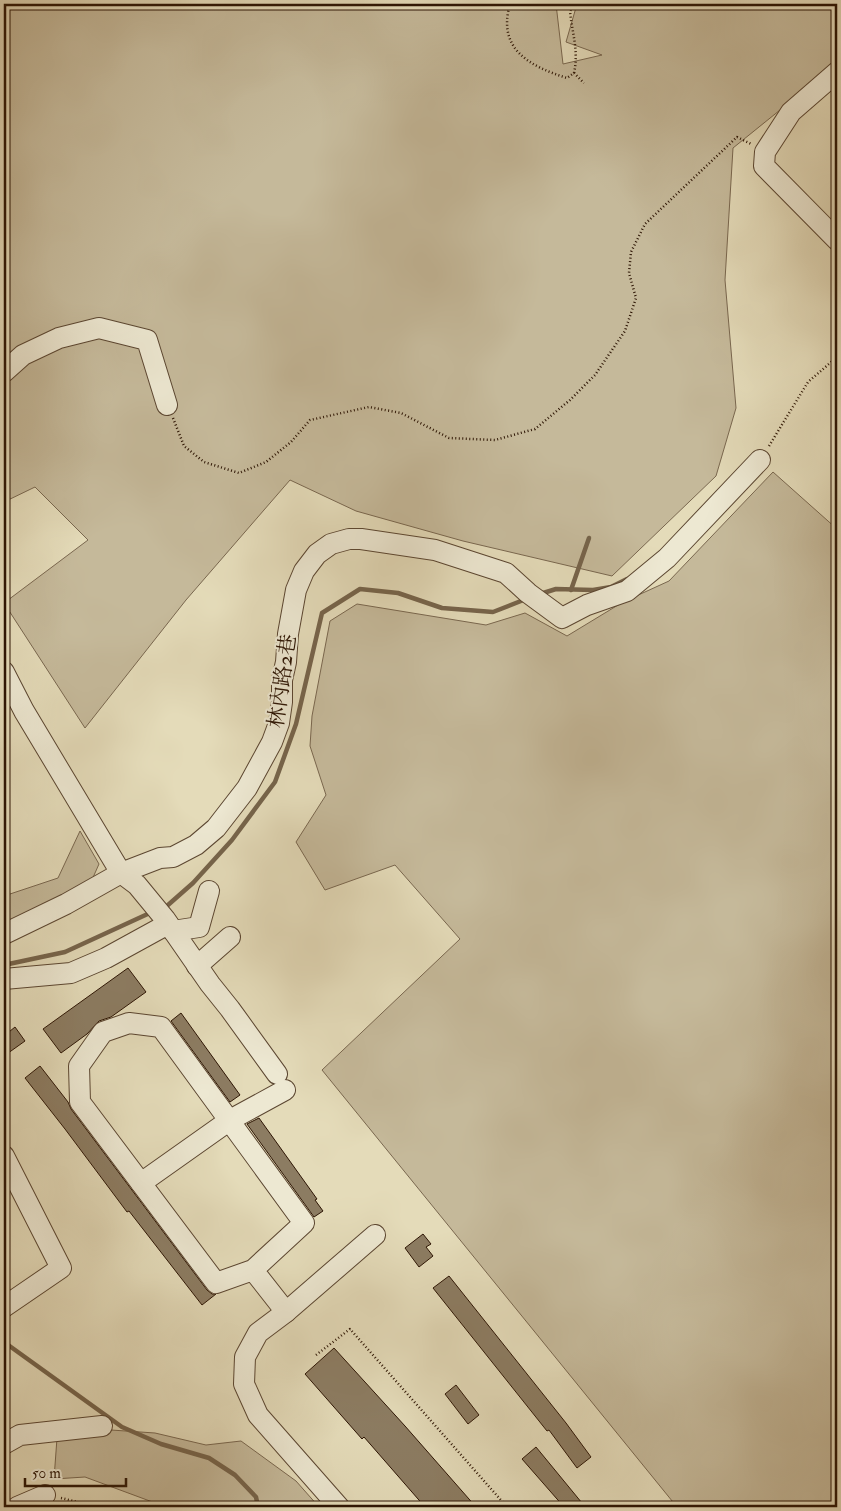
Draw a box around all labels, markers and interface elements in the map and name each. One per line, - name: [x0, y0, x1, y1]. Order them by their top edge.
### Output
- street label: 林內路2巷: [263, 632, 302, 730]
- scale bar: [25, 1456, 126, 1488]
- text: 50 m: [32, 1464, 61, 1483]

